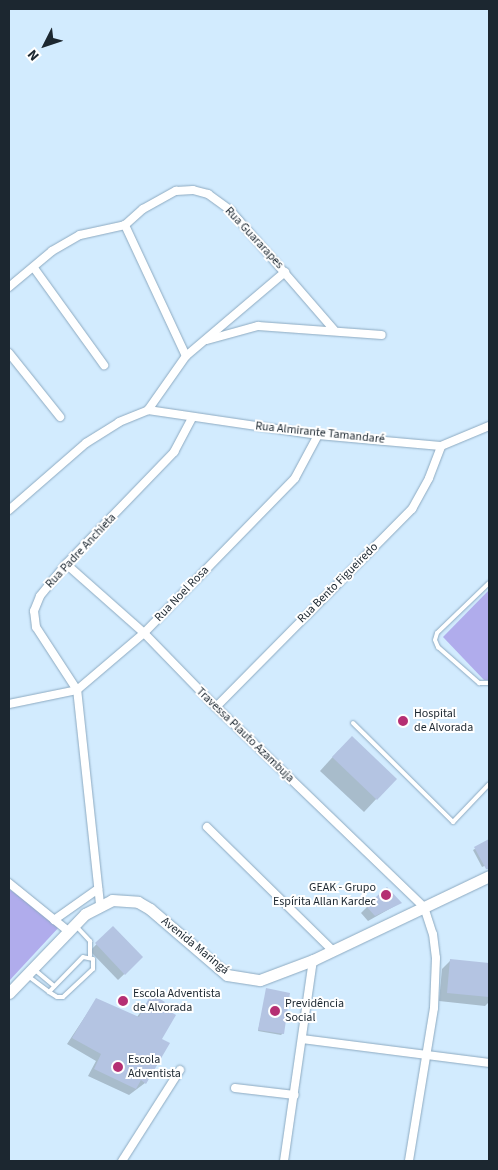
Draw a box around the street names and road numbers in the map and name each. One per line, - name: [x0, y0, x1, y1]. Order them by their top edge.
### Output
- street label: Rua Guararapes: [222, 204, 286, 272]
- street label: Rua Almirante Tamandaré: [255, 419, 385, 447]
- street label: Rua Padre Anchieta: [43, 511, 119, 591]
- street label: Rua Bento Figueiredo: [295, 540, 381, 626]
- street label: Rua Noel Rosa: [152, 563, 212, 625]
- street label: Travessa Plauto Azambuja: [193, 684, 297, 786]
- street label: Avenida Maringá: [158, 914, 232, 978]

